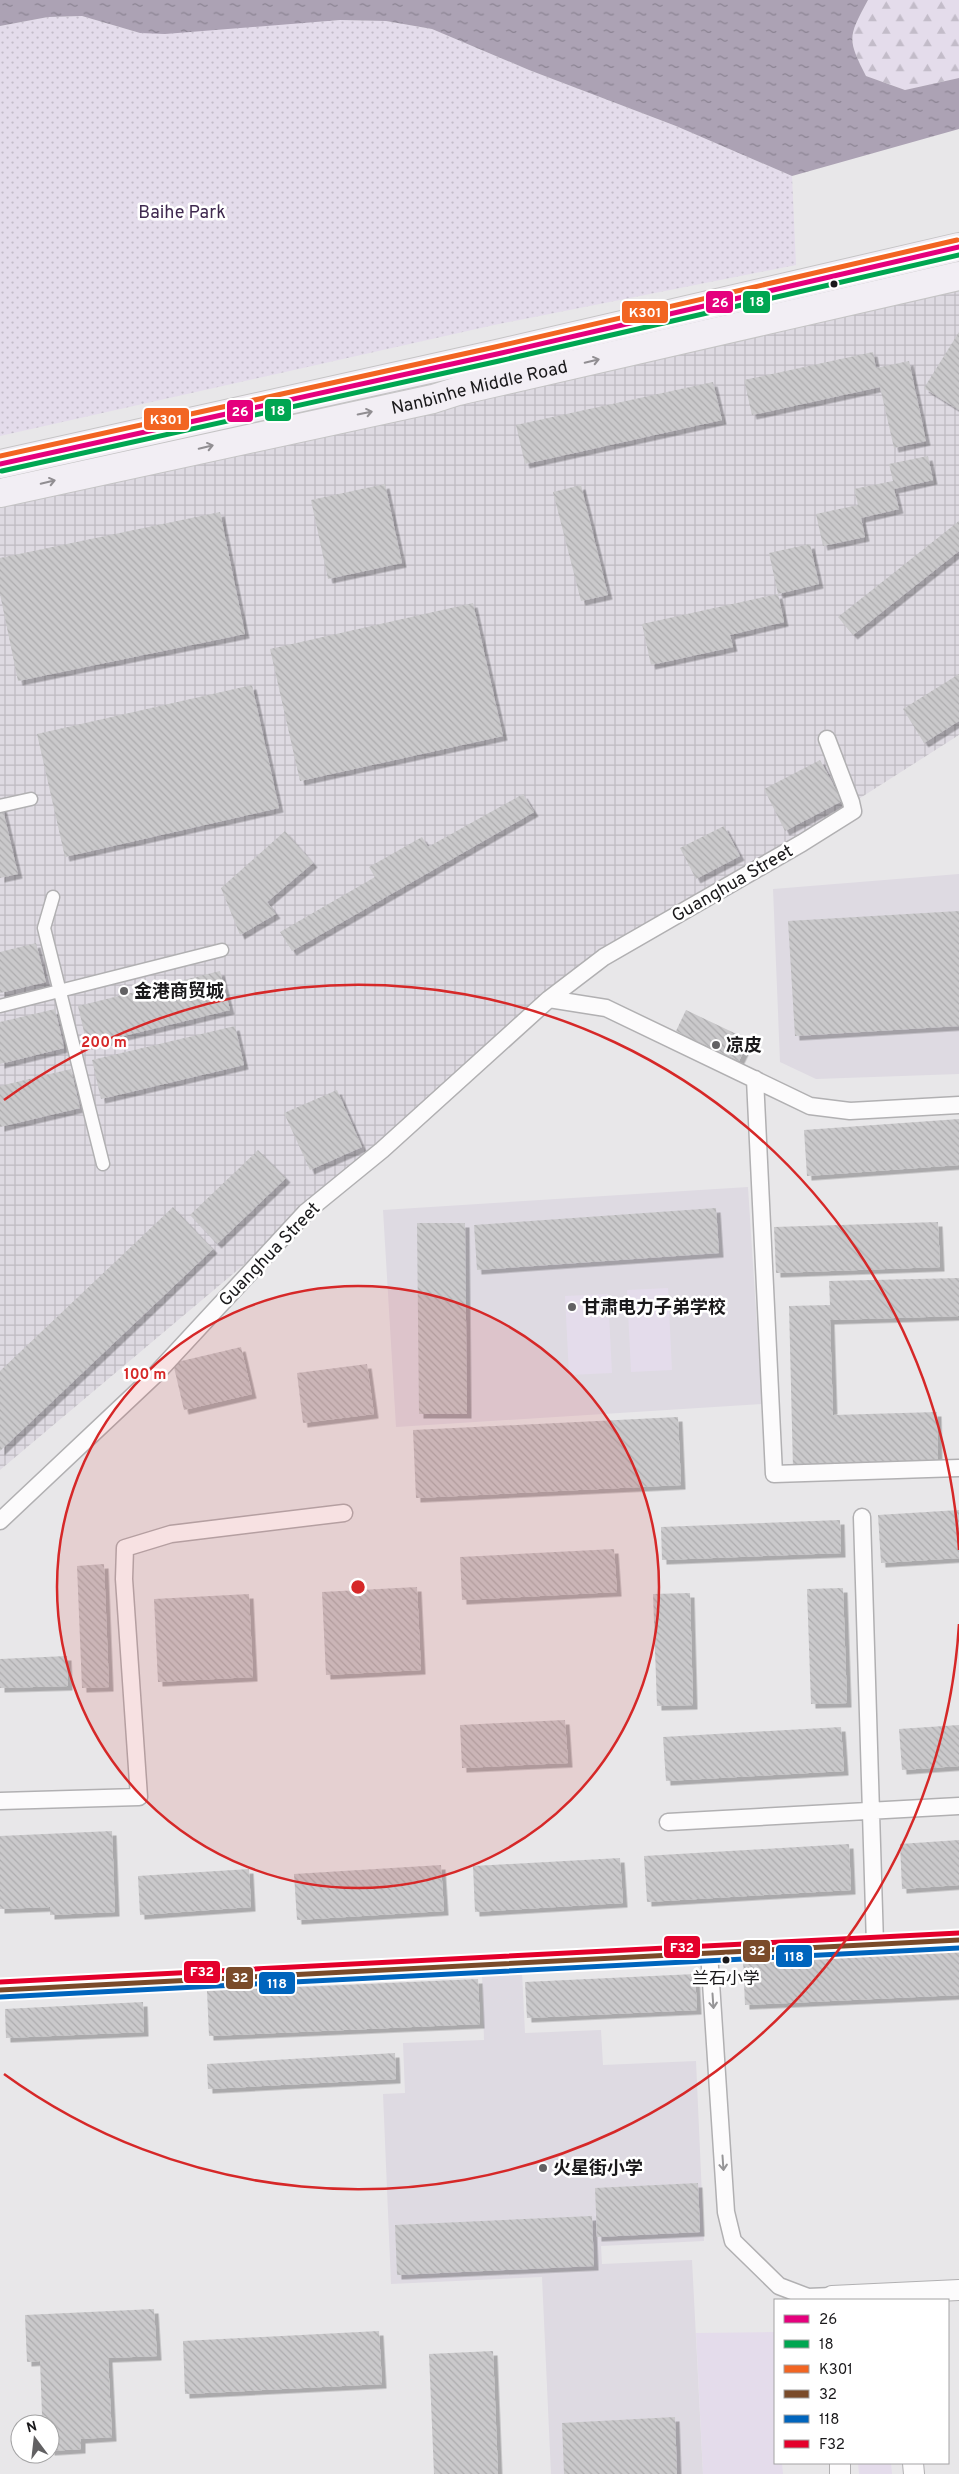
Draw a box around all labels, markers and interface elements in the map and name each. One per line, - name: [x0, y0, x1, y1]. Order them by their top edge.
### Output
- park label: Baihe Park: [138, 202, 226, 225]
- unlabelled marker: [829, 279, 839, 289]
- line badge: 26: [705, 290, 734, 314]
- line badge: 18: [742, 290, 771, 314]
- text: 18: [750, 294, 764, 311]
- text: 26: [711, 295, 729, 312]
- line badge: K301: [621, 300, 669, 324]
- text: K301: [629, 305, 661, 322]
- street label: Nanbinhe Middle Road: [389, 356, 570, 421]
- one-way arrow: [583, 356, 599, 365]
- line badge: 18: [264, 398, 292, 422]
- line badge: 26: [226, 399, 254, 423]
- text: 18: [271, 403, 285, 420]
- text: 26: [231, 404, 249, 421]
- line badge: K301: [143, 407, 190, 431]
- one-way arrow: [357, 408, 373, 417]
- text: K301: [150, 412, 182, 429]
- one-way arrow: [198, 441, 214, 451]
- one-way arrow: [39, 477, 55, 486]
- street label: Guanghua Street: [668, 840, 798, 928]
- place label: 金港商贸城: [134, 981, 224, 1004]
- marker: 金港商贸城: [118, 985, 130, 997]
- text: 200 m: [81, 1034, 127, 1053]
- place label: 凉皮: [726, 1035, 762, 1058]
- marker: 凉皮: [710, 1039, 722, 1051]
- street label: Guanghua Street: [214, 1198, 326, 1312]
- place label: 甘肃电力子弟学校: [582, 1297, 726, 1320]
- marker: 甘肃电力子弟学校: [566, 1301, 578, 1313]
- text: 100 m: [124, 1366, 166, 1385]
- centre of rings: [349, 1578, 367, 1596]
- line badge: F32: [663, 1935, 701, 1959]
- line badge: 32: [742, 1939, 771, 1963]
- text: F32: [670, 1940, 694, 1957]
- text: 32: [749, 1943, 765, 1960]
- line badge: 118: [775, 1944, 813, 1968]
- text: 118: [784, 1949, 804, 1966]
- marker: 兰石小学: [721, 1955, 731, 1965]
- line badge: F32: [183, 1960, 221, 1984]
- text: F32: [190, 1964, 214, 1981]
- line badge: 32: [225, 1966, 254, 1990]
- place label: 兰石小学: [692, 1969, 760, 1991]
- text: 32: [232, 1970, 248, 1987]
- line badge: 118: [258, 1971, 296, 1995]
- text: 118: [267, 1976, 287, 1993]
- one-way arrow: [708, 1992, 717, 2008]
- one-way arrow: [718, 2154, 728, 2170]
- place label: 火星街小学: [553, 2158, 643, 2181]
- marker: 火星街小学: [537, 2162, 549, 2174]
- legend: [774, 2299, 949, 2464]
- text: 26: [819, 2311, 837, 2330]
- text: 18: [819, 2336, 834, 2355]
- text: K301: [819, 2361, 853, 2380]
- text: 32: [819, 2386, 837, 2405]
- text: 118: [819, 2411, 839, 2430]
- north arrow: [10, 2414, 60, 2464]
- text: N: [25, 2418, 39, 2437]
- text: F32: [819, 2436, 845, 2455]

